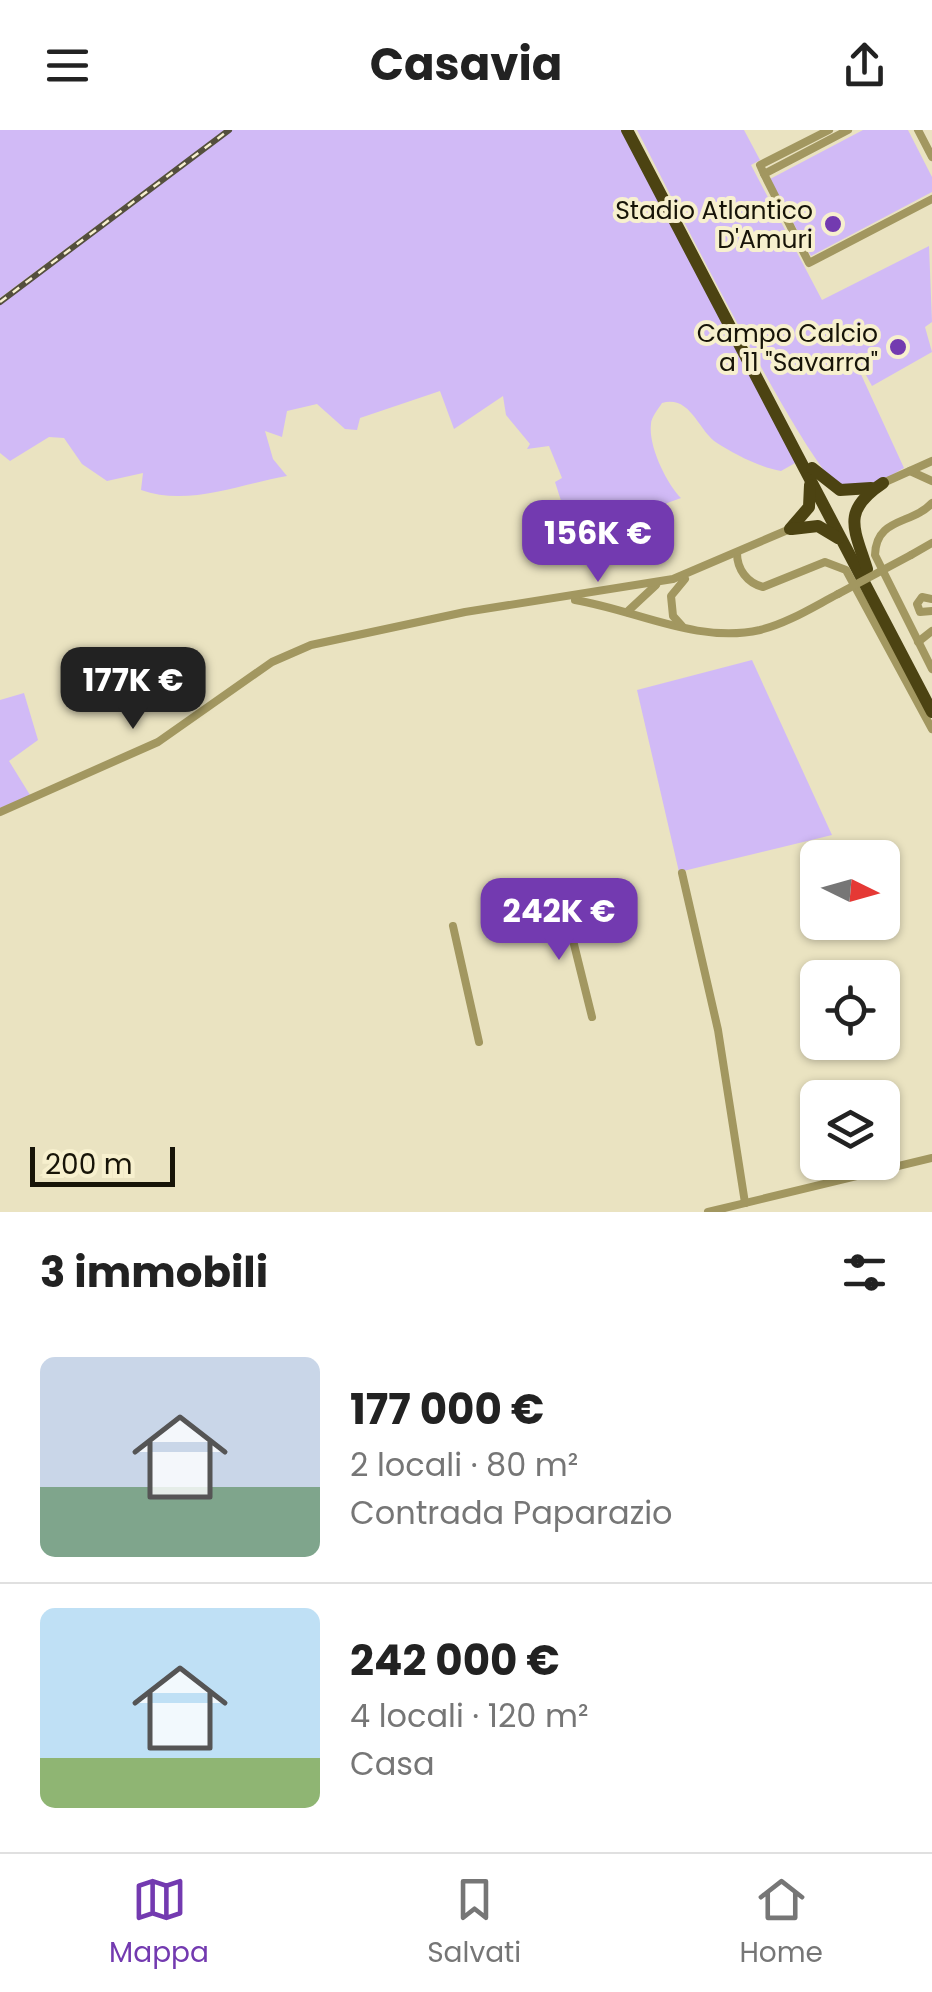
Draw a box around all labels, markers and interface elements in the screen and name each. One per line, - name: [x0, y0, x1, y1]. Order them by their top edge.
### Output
- text: Casavia: [370, 33, 562, 96]
- icon: menu: [40, 38, 95, 93]
- icon: share: [837, 38, 892, 93]
- place label: Stadio Atlantico D'Amuri: [615, 193, 813, 257]
- marker: Stadio Atlantico D'Amuri: [822, 213, 844, 235]
- place label: Campo Calcio a 11 "Savarra": [697, 316, 878, 380]
- marker: Campo Calcio a 11 "Savarra": [887, 336, 909, 358]
- pin: 156K €: [517, 500, 679, 585]
- text: 156K €: [544, 510, 652, 555]
- pin: 177K €: [52, 647, 214, 732]
- text: 177K €: [83, 657, 183, 702]
- north arrow: [800, 840, 900, 940]
- map controls: [800, 840, 900, 1180]
- pin: 242K €: [478, 878, 640, 963]
- text: 242K €: [503, 888, 615, 933]
- button: locate: [800, 960, 900, 1060]
- button: layers: [800, 1080, 900, 1180]
- scale bar: [30, 1142, 175, 1186]
- text: 200 m: [45, 1145, 133, 1184]
- text: 3 immobili: [40, 1243, 268, 1302]
- icon: filters: [837, 1245, 892, 1300]
- text: 177 000 €: [350, 1380, 544, 1439]
- icon: home: [120, 1397, 240, 1517]
- text: 2 locali · 80 m²: [350, 1442, 578, 1487]
- text: Contrada Paparazio: [350, 1490, 673, 1535]
- text: 242 000 €: [350, 1631, 560, 1690]
- icon: home: [120, 1648, 240, 1768]
- text: 4 locali · 120 m²: [350, 1693, 589, 1738]
- text: Casa: [350, 1741, 435, 1786]
- tab: Mappa: [109, 1872, 209, 1974]
- tab: Salvati: [427, 1872, 521, 1974]
- tab: Home: [739, 1872, 823, 1974]

